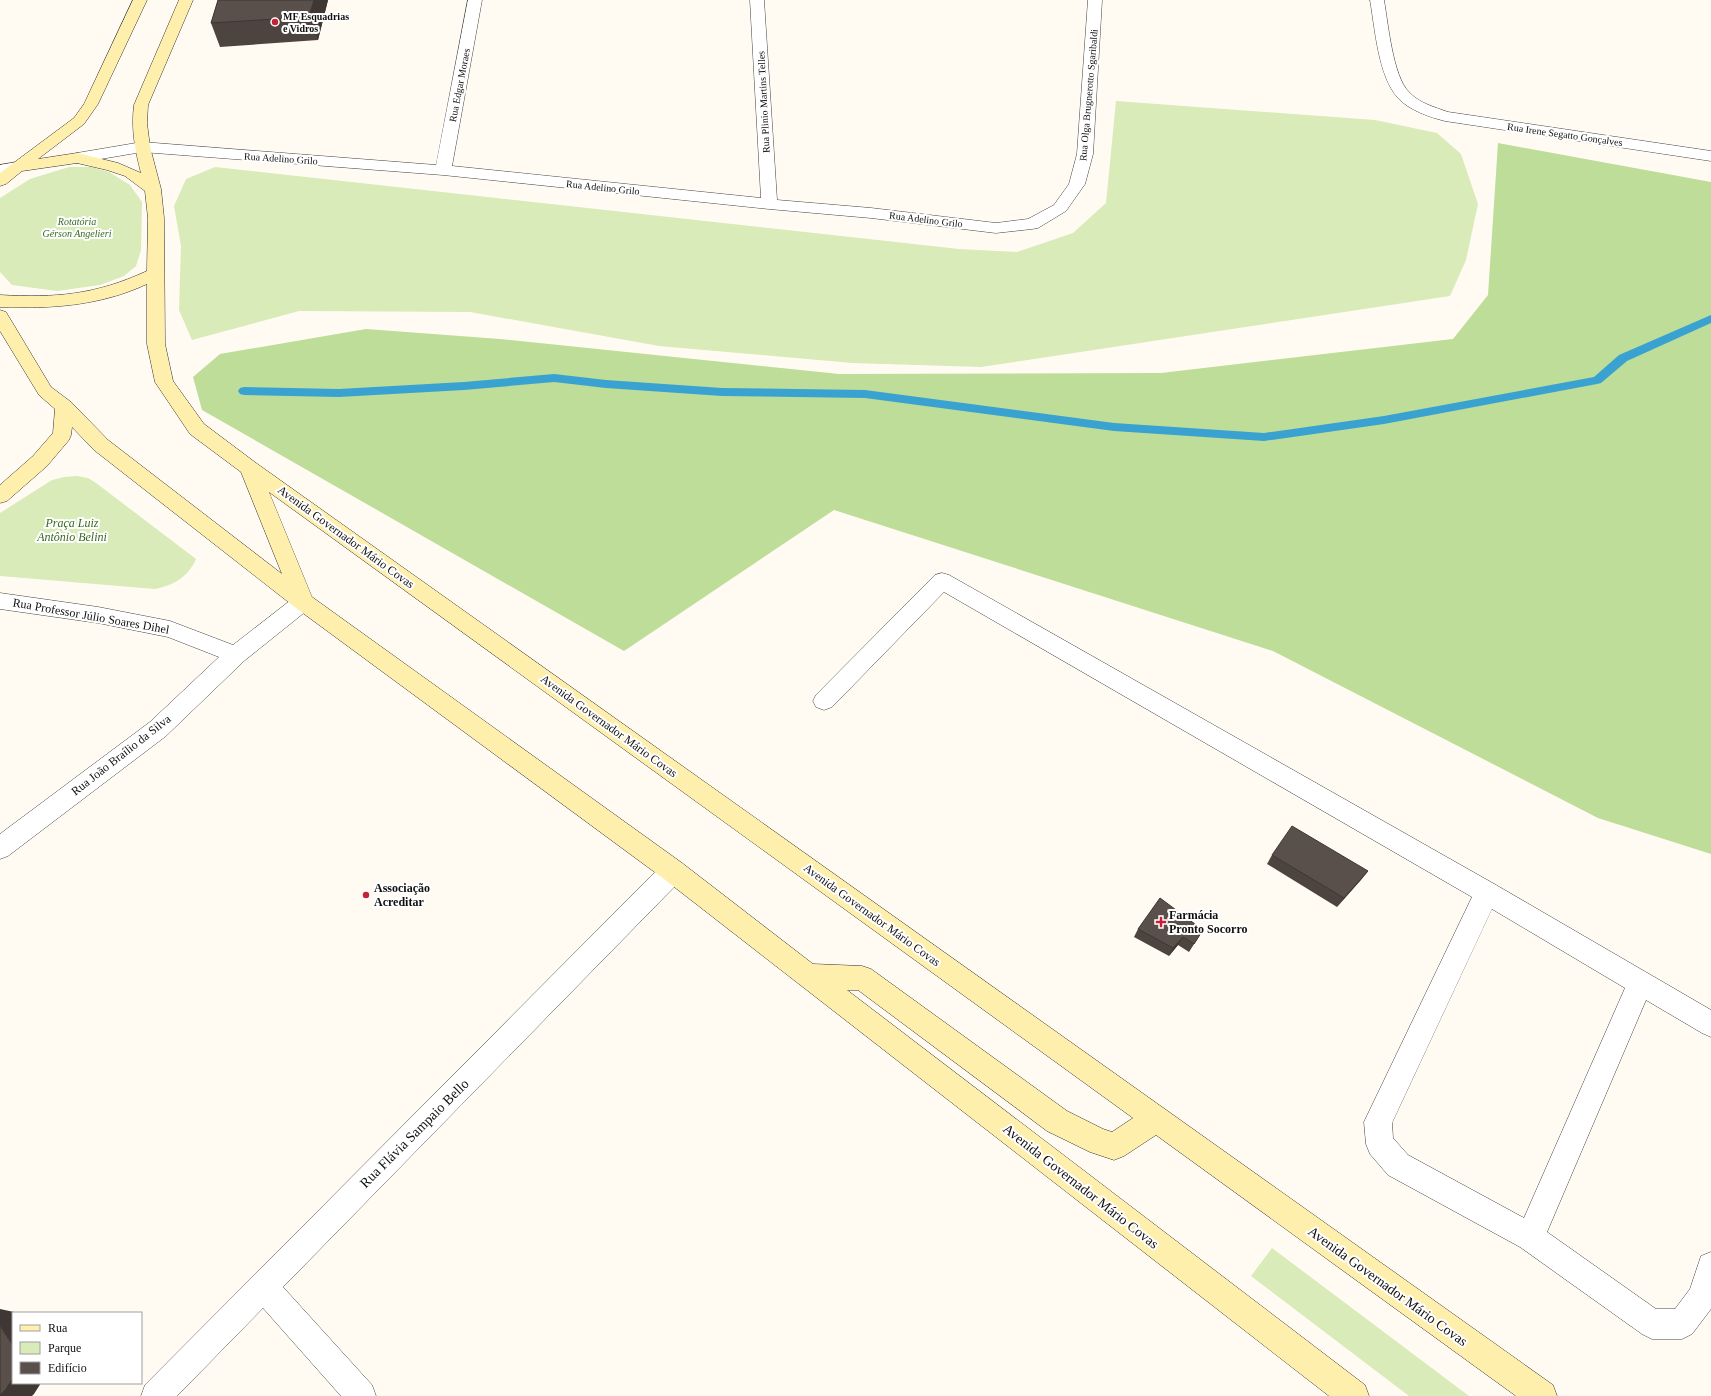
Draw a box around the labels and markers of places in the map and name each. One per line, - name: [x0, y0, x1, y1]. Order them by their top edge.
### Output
- place label: MF Esquadrias e Vidros: [283, 11, 349, 34]
- marker: MF Esquadrias e Vidros: [270, 17, 280, 27]
- place label: Associação Acreditar: [374, 881, 430, 909]
- marker: Associação Acreditar: [361, 890, 371, 900]
- place label: Farmácia Pronto Socorro: [1169, 908, 1248, 936]
- marker: Farmácia Pronto Socorro: [1156, 917, 1166, 927]

